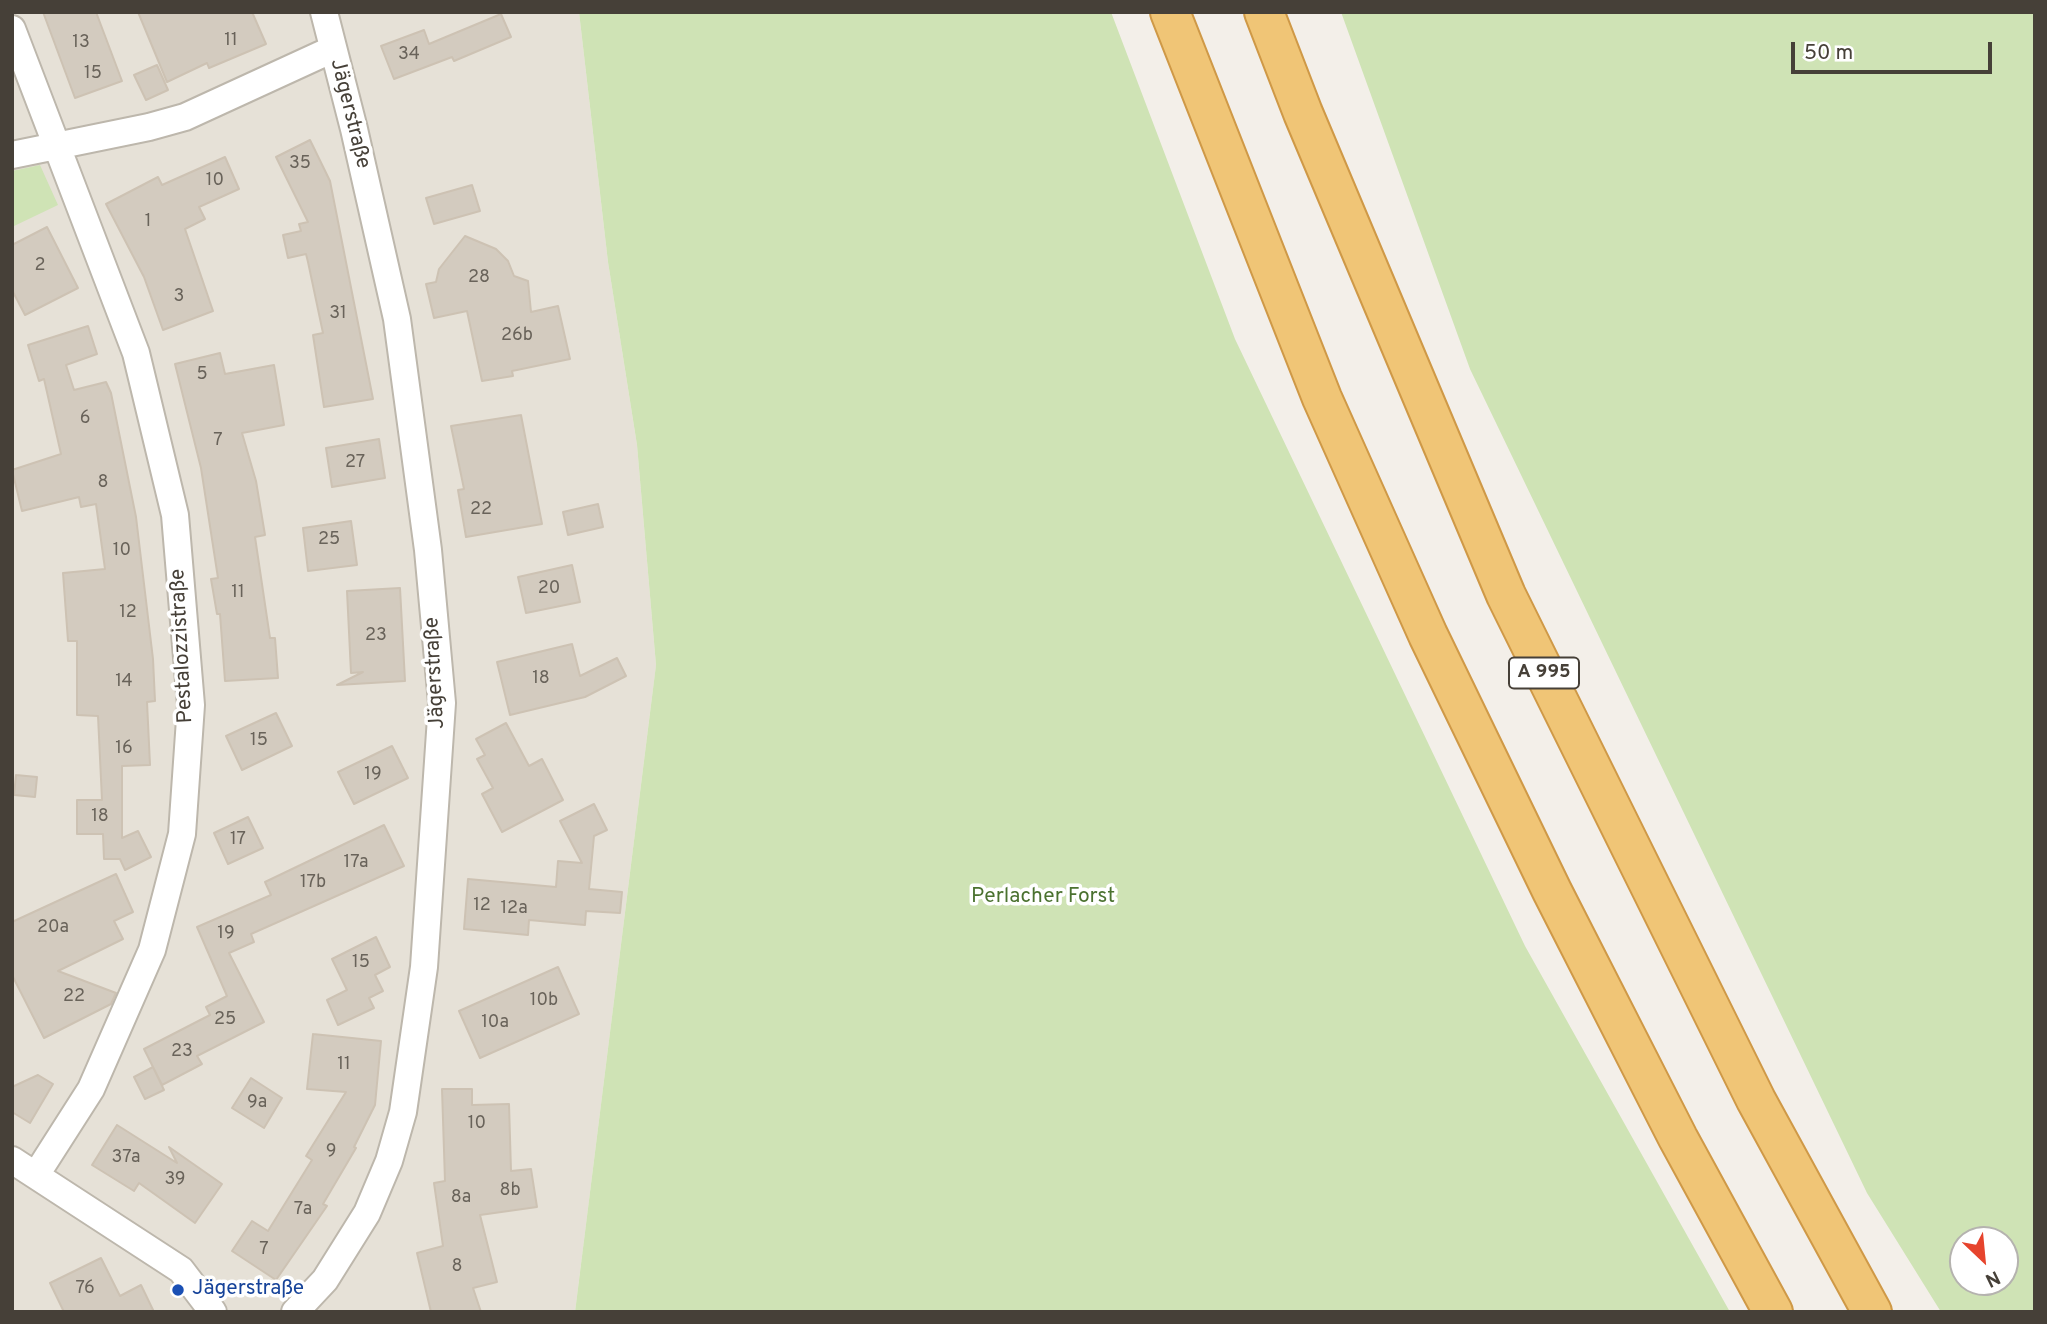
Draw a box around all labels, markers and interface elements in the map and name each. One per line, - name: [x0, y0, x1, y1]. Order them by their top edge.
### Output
- scale bar: [1795, 28, 1996, 72]
- house number: 11: [224, 30, 238, 52]
- house number: 13: [72, 32, 90, 54]
- text: 50 m: [1804, 40, 1853, 67]
- house number: 34: [398, 44, 420, 66]
- street label: Jägerstraße: [323, 57, 375, 171]
- house number: 15: [84, 63, 102, 85]
- house number: 35: [289, 153, 311, 175]
- house number: 10: [206, 170, 224, 192]
- house number: 1: [145, 211, 151, 233]
- house number: 2: [34, 255, 46, 277]
- house number: 28: [468, 267, 490, 289]
- house number: 3: [174, 286, 184, 308]
- house number: 31: [329, 303, 347, 325]
- house number: 26b: [501, 325, 533, 347]
- house number: 5: [196, 364, 208, 386]
- house number: 6: [80, 408, 90, 430]
- house number: 7: [213, 430, 223, 452]
- house number: 27: [345, 452, 365, 474]
- house number: 8: [98, 472, 108, 494]
- house number: 22: [470, 499, 492, 521]
- house number: 25: [318, 529, 340, 551]
- house number: 10: [113, 540, 131, 562]
- street label: Pestalozzistraße: [166, 568, 200, 724]
- house number: 20: [538, 578, 560, 600]
- house number: 11: [231, 582, 245, 604]
- house number: 12: [119, 602, 137, 624]
- street label: Jägerstraße: [420, 616, 452, 730]
- house number: 23: [365, 625, 387, 647]
- road number: A 995: [1509, 658, 1579, 688]
- house number: 18: [532, 668, 550, 690]
- house number: 14: [115, 671, 133, 693]
- house number: 15: [250, 730, 268, 752]
- house number: 16: [115, 738, 133, 760]
- house number: 19: [364, 764, 382, 786]
- house number: 18: [91, 806, 109, 828]
- house number: 17: [230, 829, 246, 851]
- house number: 17a: [344, 852, 368, 874]
- house number: 17b: [300, 872, 326, 894]
- park label: Perlacher Forst: [971, 885, 1115, 911]
- house number: 12: [473, 895, 491, 917]
- house number: 12a: [500, 898, 528, 920]
- house number: 20a: [37, 917, 69, 939]
- house number: 19: [217, 923, 235, 945]
- house number: 15: [352, 952, 370, 974]
- house number: 22: [63, 986, 85, 1008]
- house number: 10b: [530, 990, 558, 1012]
- house number: 25: [214, 1009, 236, 1031]
- house number: 10a: [481, 1012, 509, 1034]
- house number: 23: [171, 1041, 193, 1063]
- house number: 11: [337, 1054, 351, 1076]
- house number: 9a: [247, 1092, 267, 1114]
- house number: 10: [468, 1113, 486, 1135]
- house number: 9: [326, 1141, 336, 1163]
- house number: 37a: [112, 1147, 140, 1169]
- house number: 39: [164, 1169, 186, 1191]
- house number: 8b: [499, 1180, 521, 1202]
- house number: 8a: [451, 1187, 471, 1209]
- house number: 7a: [294, 1199, 312, 1221]
- north arrow: [1949, 1226, 2019, 1296]
- house number: 7: [259, 1239, 269, 1261]
- house number: 8: [452, 1256, 462, 1278]
- text: N: [1981, 1264, 2004, 1292]
- place label: Jägerstraße: [192, 1277, 304, 1303]
- house number: 76: [75, 1278, 95, 1300]
- marker: Jägerstraße: [170, 1282, 186, 1298]

